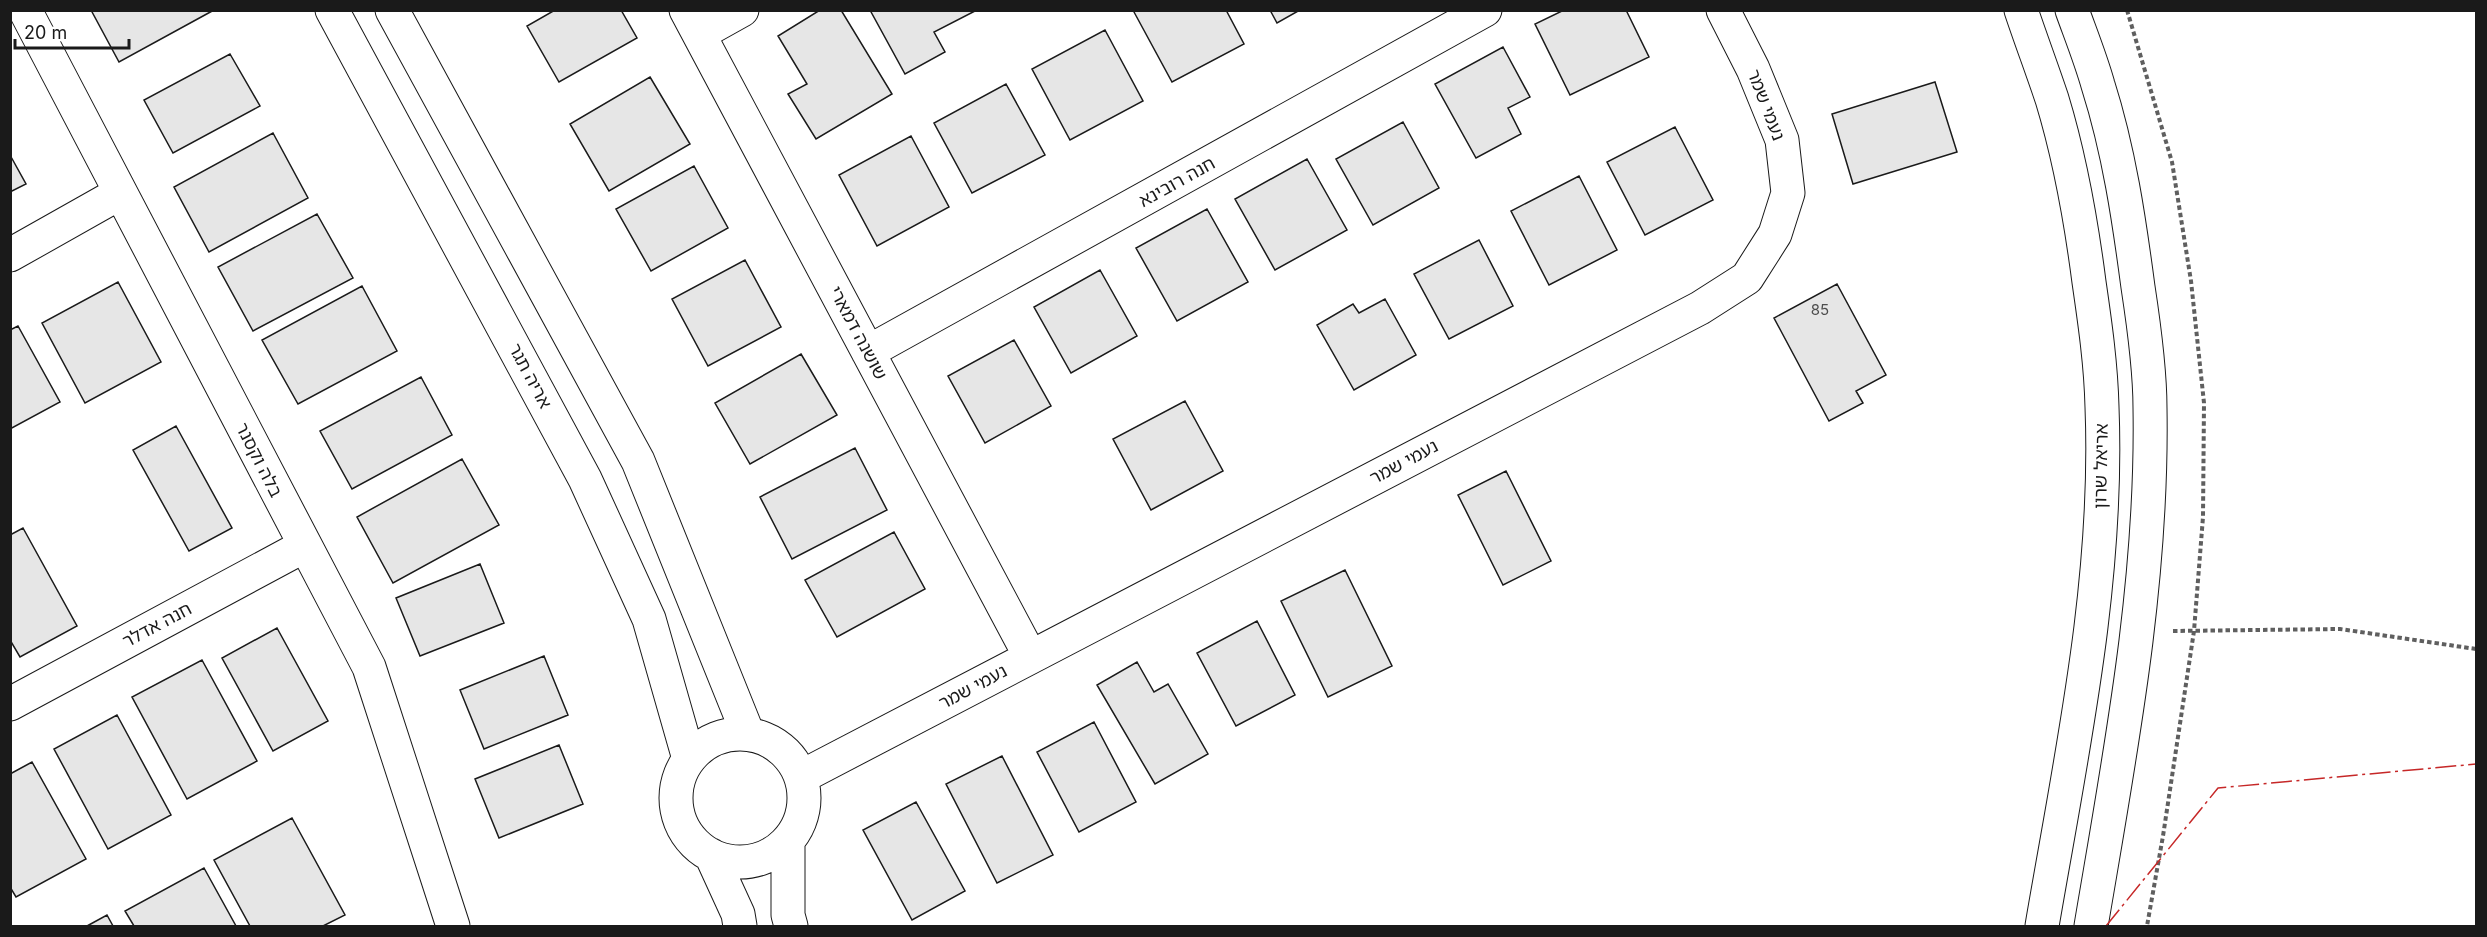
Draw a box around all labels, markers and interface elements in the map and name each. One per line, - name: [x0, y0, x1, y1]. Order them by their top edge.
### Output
- scale bar: [15, 12, 129, 50]
- text: 20 m: [24, 22, 67, 43]
- street label: נעמי שמר: [1743, 66, 1790, 143]
- street label: חנה רובינא: [1135, 152, 1218, 211]
- street label: שושנה דמארי: [825, 283, 892, 383]
- house number: 85: [1811, 300, 1829, 319]
- street label: אריה תגר: [505, 340, 556, 412]
- street label: בלה וקסנר: [232, 419, 287, 500]
- street label: אריאל שרון: [2089, 423, 2112, 509]
- street label: נעמי שמר: [1366, 435, 1441, 488]
- street label: חנה אדלר: [119, 598, 195, 651]
- street label: נעמי שמר: [935, 660, 1010, 713]

